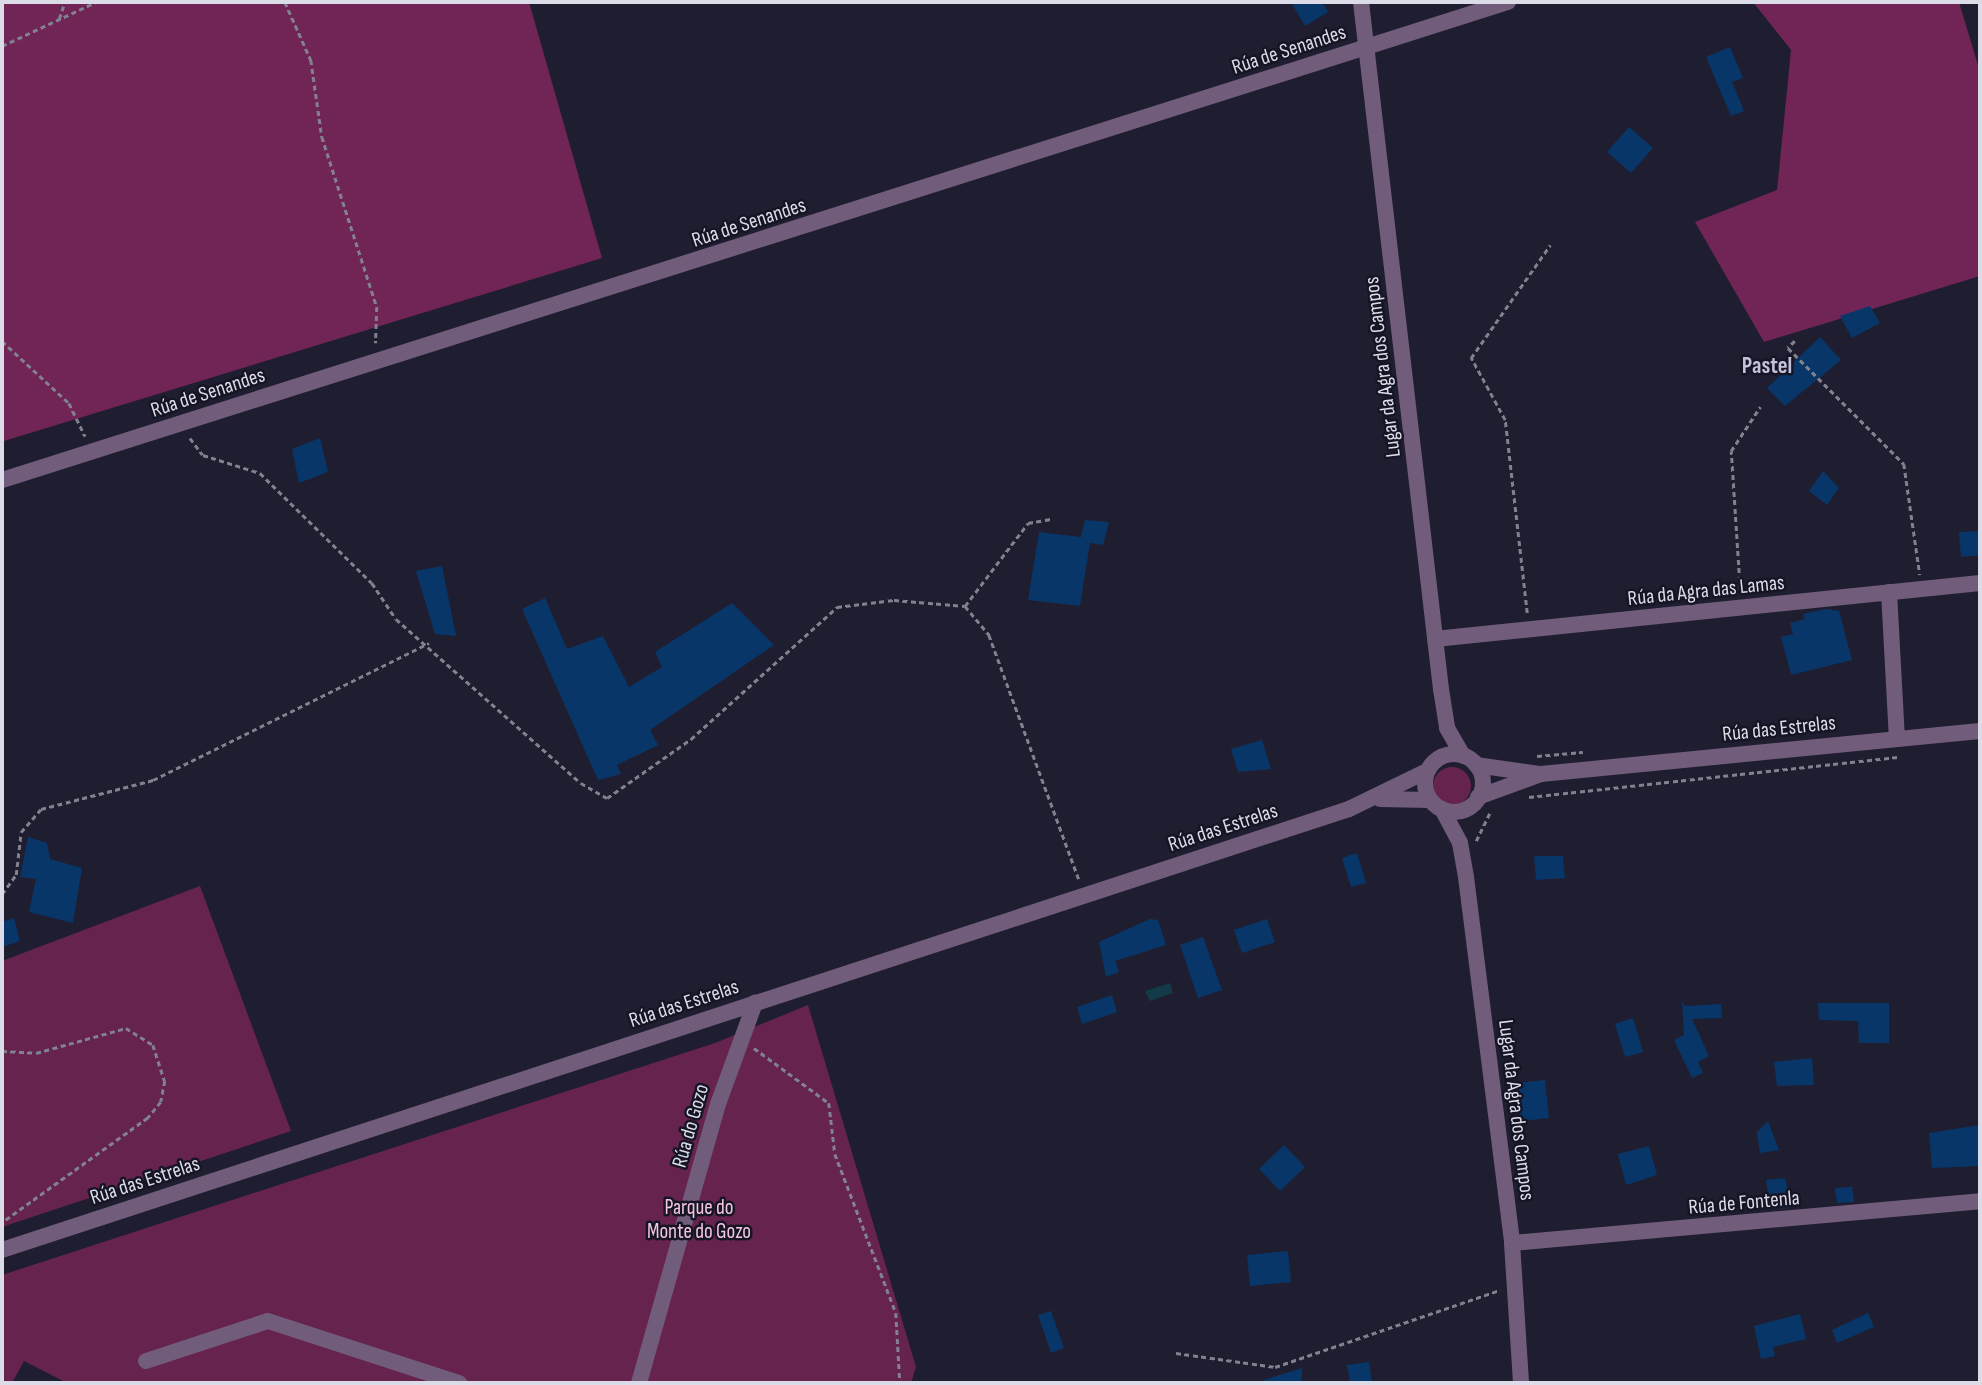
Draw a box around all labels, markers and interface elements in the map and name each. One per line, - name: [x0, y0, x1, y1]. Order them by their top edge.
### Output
- street label: Rúa de Senandes: [1229, 20, 1349, 80]
- street label: Rúa de Senandes: [689, 193, 809, 253]
- street label: Lugar da Agra dos Campos: [1359, 275, 1407, 459]
- district label: Pastel: [1742, 352, 1792, 380]
- street label: Rúa de Senandes: [148, 363, 268, 423]
- street label: Rúa da Agra das Lamas: [1626, 570, 1786, 612]
- street label: Rúa das Estrelas: [1721, 711, 1837, 747]
- street label: Rúa das Estrelas: [1165, 798, 1281, 858]
- street label: Rúa das Estrelas: [626, 974, 742, 1034]
- street label: Lugar da Agra dos Campos: [1492, 1018, 1540, 1202]
- street label: Rúa do Gozo: [667, 1081, 715, 1171]
- street label: Rúa das Estrelas: [87, 1151, 203, 1211]
- street label: Rúa de Fontenla: [1687, 1186, 1801, 1220]
- park label: Parque do Monte do Gozo: [647, 1195, 751, 1245]

